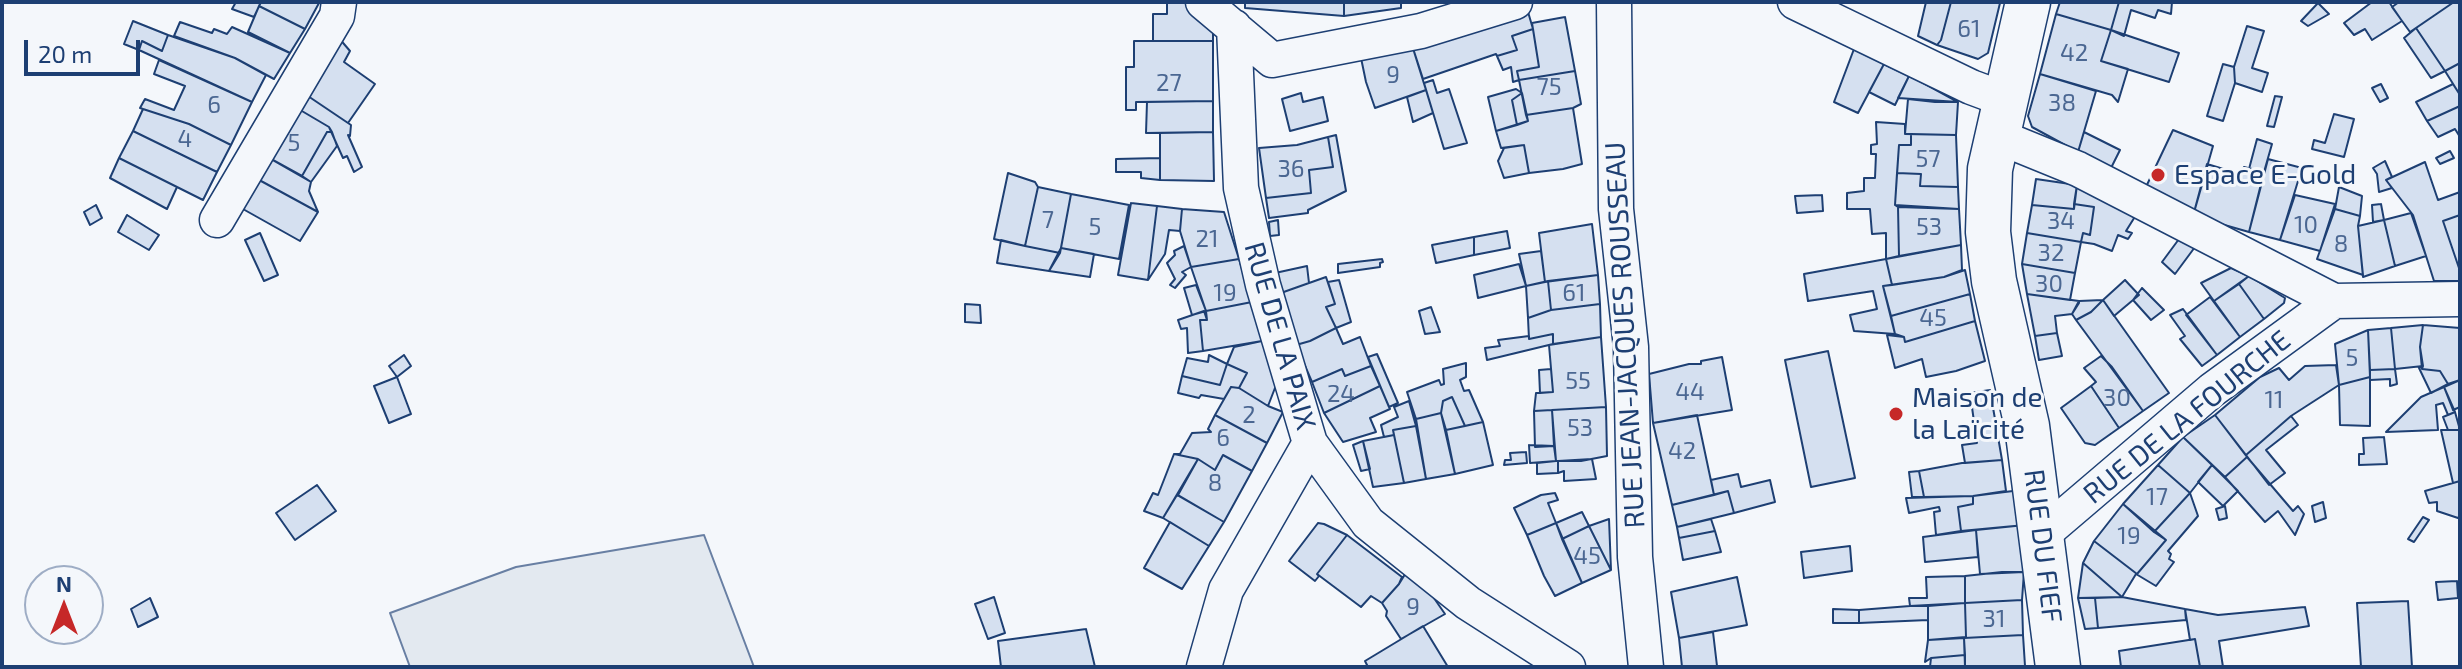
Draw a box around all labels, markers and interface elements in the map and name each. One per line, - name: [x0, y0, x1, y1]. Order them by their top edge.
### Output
- house number: 61: [1957, 15, 1981, 43]
- scale bar: [28, 24, 144, 74]
- text: 20 m: [38, 39, 92, 68]
- house number: 42: [2060, 39, 2088, 67]
- house number: 9: [1386, 61, 1400, 89]
- house number: 27: [1156, 69, 1182, 97]
- house number: 75: [1536, 73, 1562, 101]
- house number: 38: [2048, 89, 2076, 117]
- house number: 6: [207, 91, 221, 119]
- house number: 4: [178, 125, 192, 153]
- house number: 5: [288, 129, 300, 157]
- street label: RUE JEAN-JACQUES ROUSSEAU: [1598, 141, 1652, 529]
- house number: 57: [1915, 145, 1941, 173]
- house number: 36: [1277, 155, 1305, 183]
- place label: Espace E-Gold: [2174, 158, 2356, 192]
- marker: Espace E-Gold: [2149, 166, 2167, 184]
- house number: 7: [1042, 206, 1054, 234]
- house number: 34: [2047, 207, 2075, 235]
- house number: 10: [2294, 211, 2318, 239]
- house number: 5: [1089, 213, 1101, 241]
- house number: 53: [1916, 213, 1942, 241]
- house number: 21: [1195, 225, 1219, 253]
- house number: 8: [2334, 230, 2348, 258]
- street label: RUE DE LA PAIX: [1237, 238, 1323, 434]
- house number: 32: [2038, 239, 2064, 267]
- house number: 30: [2035, 270, 2063, 298]
- house number: 19: [1213, 279, 1237, 307]
- house number: 61: [1562, 279, 1586, 307]
- house number: 45: [1919, 304, 1947, 332]
- street label: RUE DE LA FOURCHE: [2077, 323, 2297, 511]
- house number: 5: [2346, 344, 2358, 372]
- house number: 55: [1565, 367, 1591, 395]
- house number: 44: [1675, 378, 1705, 406]
- house number: 24: [1327, 380, 1355, 408]
- place label: Maison de la Laïcité: [1912, 381, 2043, 447]
- house number: 30: [2103, 384, 2131, 412]
- house number: 11: [2264, 386, 2284, 414]
- house number: 2: [1242, 401, 1256, 429]
- marker: Maison de la Laïcité: [1887, 405, 1905, 423]
- house number: 53: [1567, 414, 1593, 442]
- house number: 6: [1216, 424, 1230, 452]
- house number: 42: [1668, 437, 1696, 465]
- street label: RUE DU FIEF: [2017, 467, 2069, 625]
- house number: 8: [1208, 469, 1222, 497]
- house number: 17: [2146, 483, 2168, 511]
- house number: 19: [2117, 522, 2141, 550]
- house number: 45: [1573, 542, 1601, 570]
- north arrow: [24, 565, 104, 645]
- text: N: [56, 570, 72, 596]
- house number: 9: [1406, 593, 1420, 621]
- house number: 31: [1983, 605, 2005, 633]

